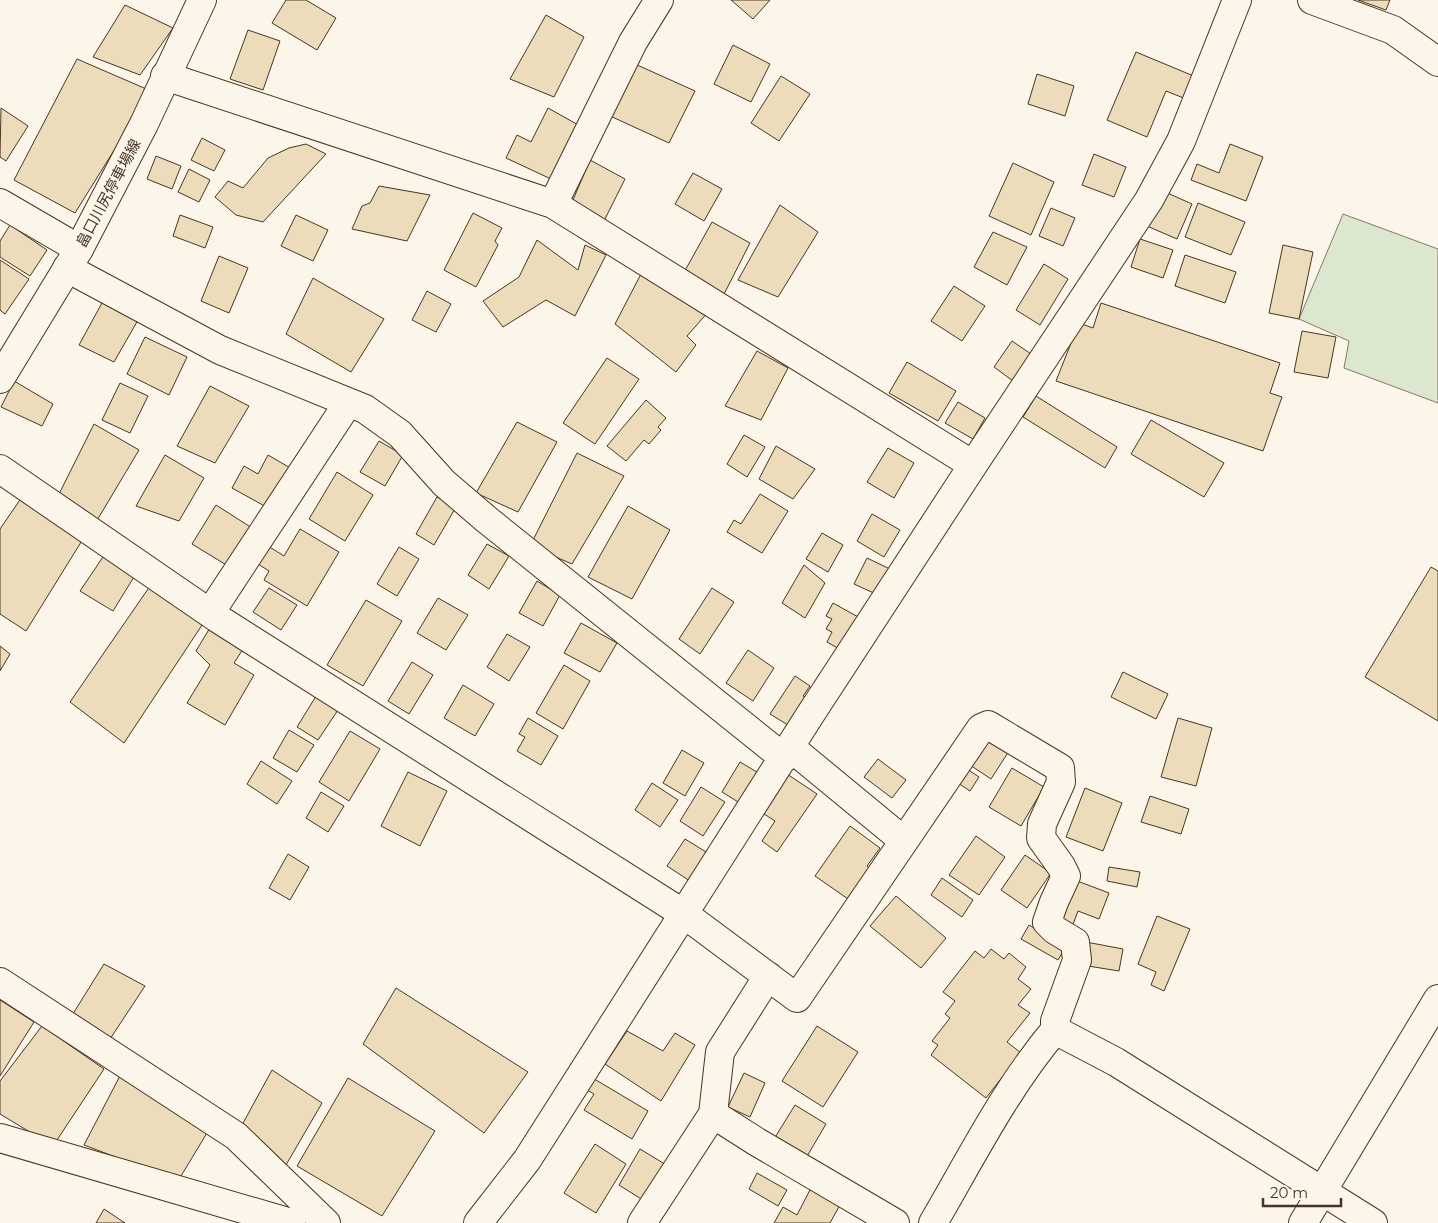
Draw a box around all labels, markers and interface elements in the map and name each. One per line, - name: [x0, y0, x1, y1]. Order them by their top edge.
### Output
- street label: 畠口川尻停車場線: [71, 136, 145, 250]
- scale bar: [1263, 1176, 1340, 1208]
- text: 20 m: [1270, 1183, 1308, 1202]

